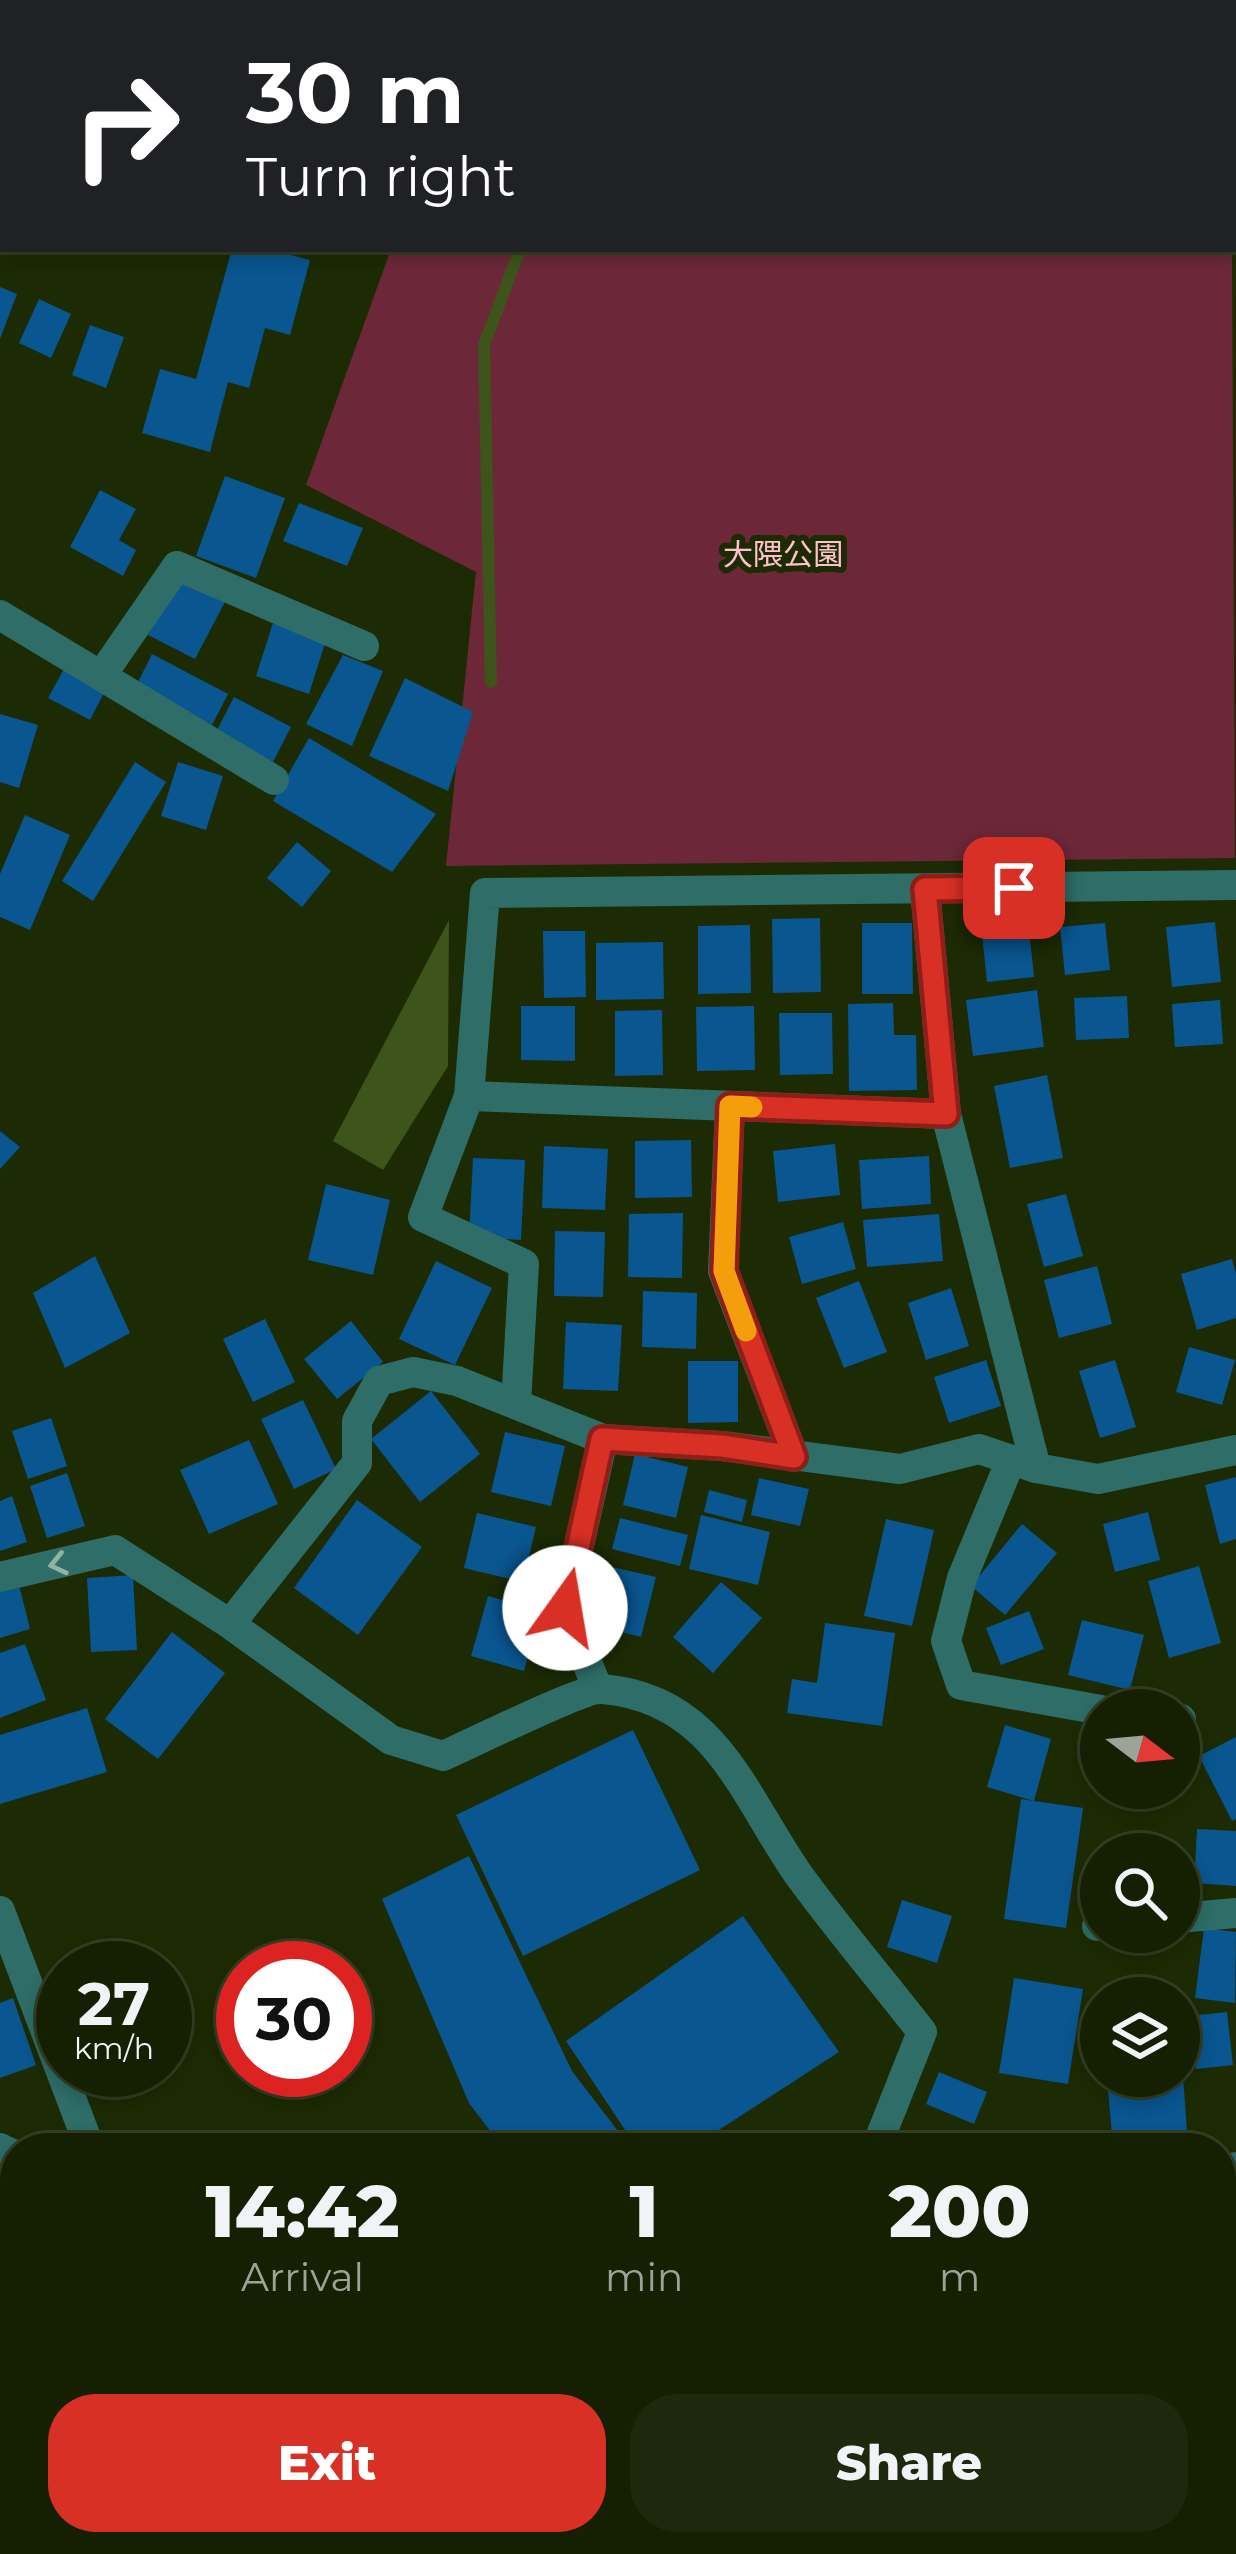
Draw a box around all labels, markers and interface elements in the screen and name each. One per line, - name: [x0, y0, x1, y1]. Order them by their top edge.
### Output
- text: 30 m: [246, 42, 465, 144]
- icon: right: [48, 48, 204, 204]
- text: Turn right: [246, 144, 516, 210]
- park label: 大隈公園: [723, 536, 843, 573]
- pin: [963, 837, 1065, 939]
- icon: arrive: [981, 855, 1047, 921]
- position arrow: [502, 1545, 628, 1671]
- one-way arrow: [48, 1550, 68, 1575]
- north arrow: [1080, 1689, 1200, 1809]
- map controls: [1080, 1689, 1200, 2097]
- button: search: [1080, 1833, 1200, 1953]
- speed limit sign: 30: [216, 1941, 372, 2097]
- text: 27: [78, 1967, 150, 2040]
- button: layers: [1080, 1977, 1200, 2097]
- text: km/h: [74, 2030, 154, 2067]
- text: 14:42: [205, 2167, 400, 2255]
- text: 1: [630, 2167, 659, 2255]
- text: 200: [889, 2167, 1031, 2255]
- text: Arrival: [241, 2253, 364, 2301]
- text: min: [605, 2253, 683, 2301]
- text: m: [939, 2253, 980, 2301]
- button: Exit: [48, 2394, 606, 2532]
- button: Share: [630, 2394, 1188, 2532]

